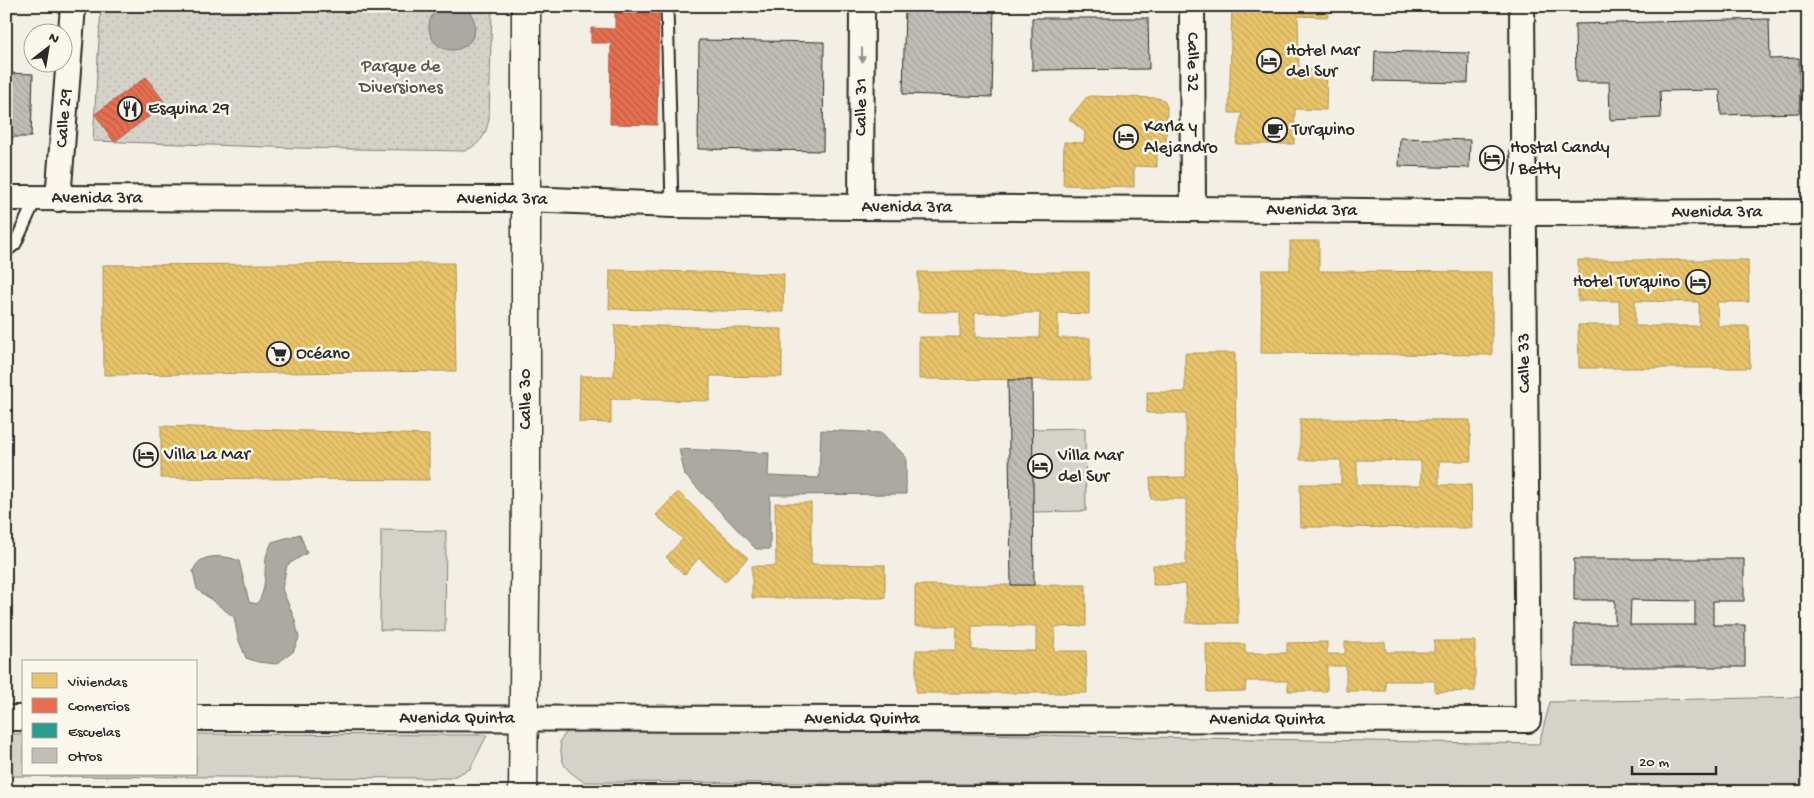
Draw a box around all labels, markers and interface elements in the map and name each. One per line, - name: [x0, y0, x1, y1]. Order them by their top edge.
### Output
- north arrow: [22, 22, 72, 72]
- text: N: [45, 29, 62, 49]
- street label: Calle 32: [1182, 32, 1203, 92]
- place label: Hotel Mar del Sur: [1286, 41, 1361, 83]
- one-way arrow: [857, 47, 865, 63]
- hotel icon: Hotel Mar del Sur: [1256, 48, 1282, 74]
- park label: Parque de Diversiones: [358, 57, 444, 99]
- street label: Calle 31: [851, 78, 872, 136]
- street label: Calle 29: [52, 88, 77, 149]
- restaurant icon: Esquina 29: [117, 96, 143, 122]
- place label: Esquina 29: [148, 99, 230, 120]
- place label: Karla y Alejandro: [1144, 117, 1218, 159]
- cafe icon: Turquino: [1262, 117, 1288, 143]
- place label: Turquino: [1291, 120, 1355, 141]
- hotel icon: Karla y Alejandro: [1113, 124, 1139, 150]
- place label: Hostal Candy / Betty: [1510, 138, 1610, 180]
- hotel icon: Hostal Candy / Betty: [1479, 145, 1505, 171]
- street label: Avenida 3ra: [52, 188, 143, 209]
- street label: Avenida 3ra: [457, 188, 549, 210]
- street label: Avenida 3ra: [861, 197, 953, 218]
- street label: Avenida 3ra: [1266, 199, 1358, 222]
- street label: Avenida 3ra: [1671, 202, 1763, 223]
- hotel icon: Hotel Turquino: [1685, 269, 1711, 295]
- place label: Hotel Turquino: [1573, 272, 1680, 293]
- street label: Calle 33: [1514, 333, 1536, 393]
- supermarket icon: Océano: [266, 341, 292, 367]
- place label: Océano: [296, 344, 350, 365]
- street label: Calle 30: [516, 369, 537, 429]
- hotel icon: Villa La Mar: [133, 442, 159, 468]
- place label: Villa La Mar: [163, 445, 251, 466]
- place label: Villa Mar del Sur: [1057, 446, 1125, 488]
- hotel icon: Villa Mar del Sur: [1027, 453, 1053, 479]
- legend: [22, 660, 198, 776]
- text: Viviendas: [67, 674, 127, 692]
- text: Comercios: [68, 698, 130, 716]
- street label: Avenida Quinta: [399, 708, 516, 729]
- street label: Avenida Quinta: [804, 708, 921, 730]
- street label: Avenida Quinta: [1209, 709, 1326, 730]
- text: Escuelas: [68, 724, 120, 742]
- scale bar: [1632, 743, 1715, 775]
- text: Otros: [68, 748, 102, 766]
- text: 20 m: [1639, 754, 1669, 772]

